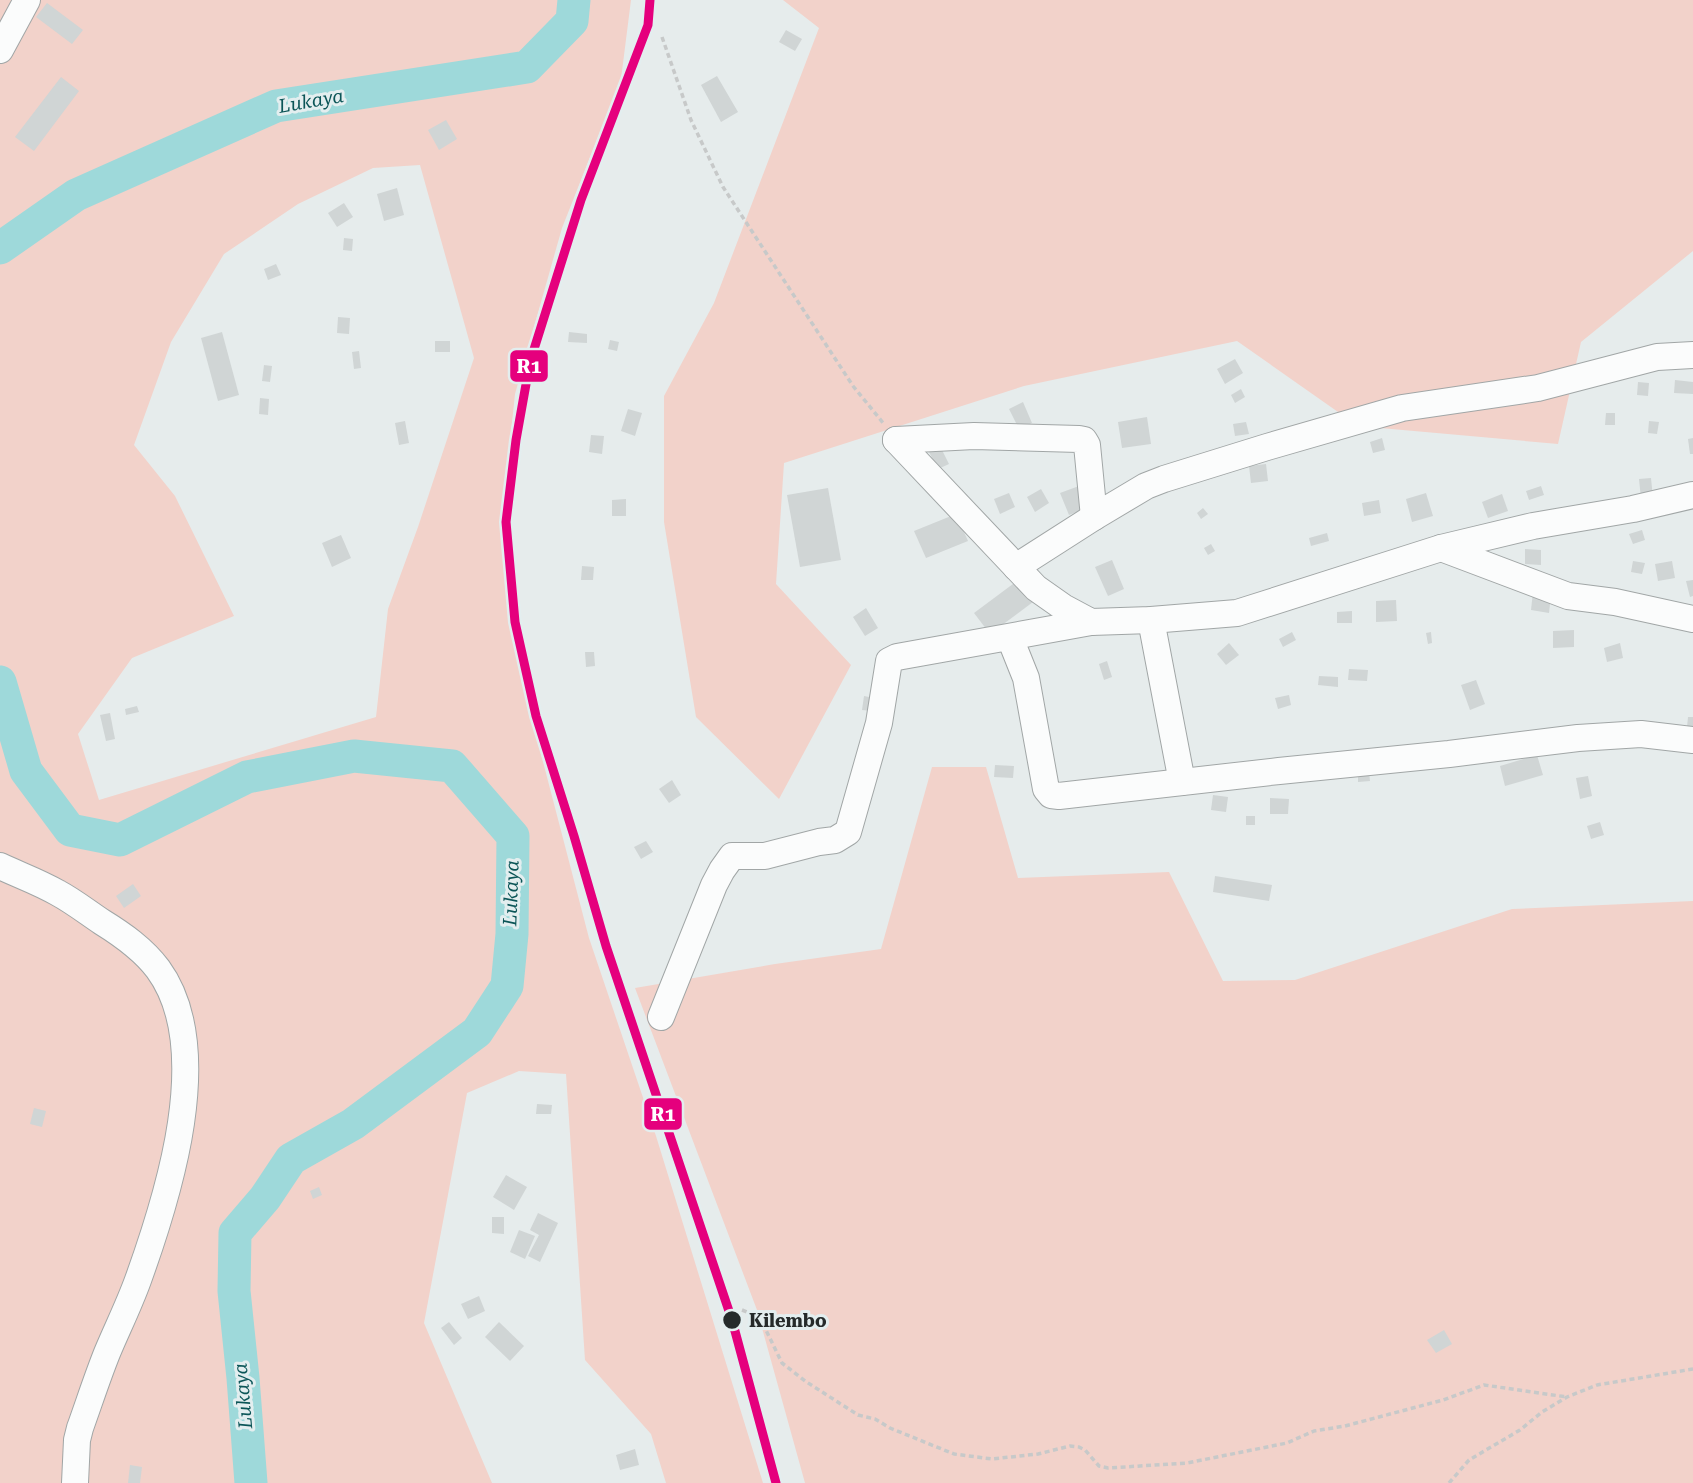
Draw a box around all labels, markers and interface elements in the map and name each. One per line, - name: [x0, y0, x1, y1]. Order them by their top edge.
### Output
- water label: Lukaya: [276, 84, 345, 118]
- line badge: R1: [509, 349, 549, 383]
- text: R1: [517, 355, 542, 378]
- water label: Lukaya: [498, 860, 524, 927]
- line badge: R1: [643, 1097, 683, 1131]
- text: R1: [651, 1103, 676, 1126]
- marker: Kilembo: [721, 1309, 743, 1331]
- place label: Kilembo: [749, 1310, 827, 1331]
- water label: Lukaya: [229, 1362, 257, 1431]

